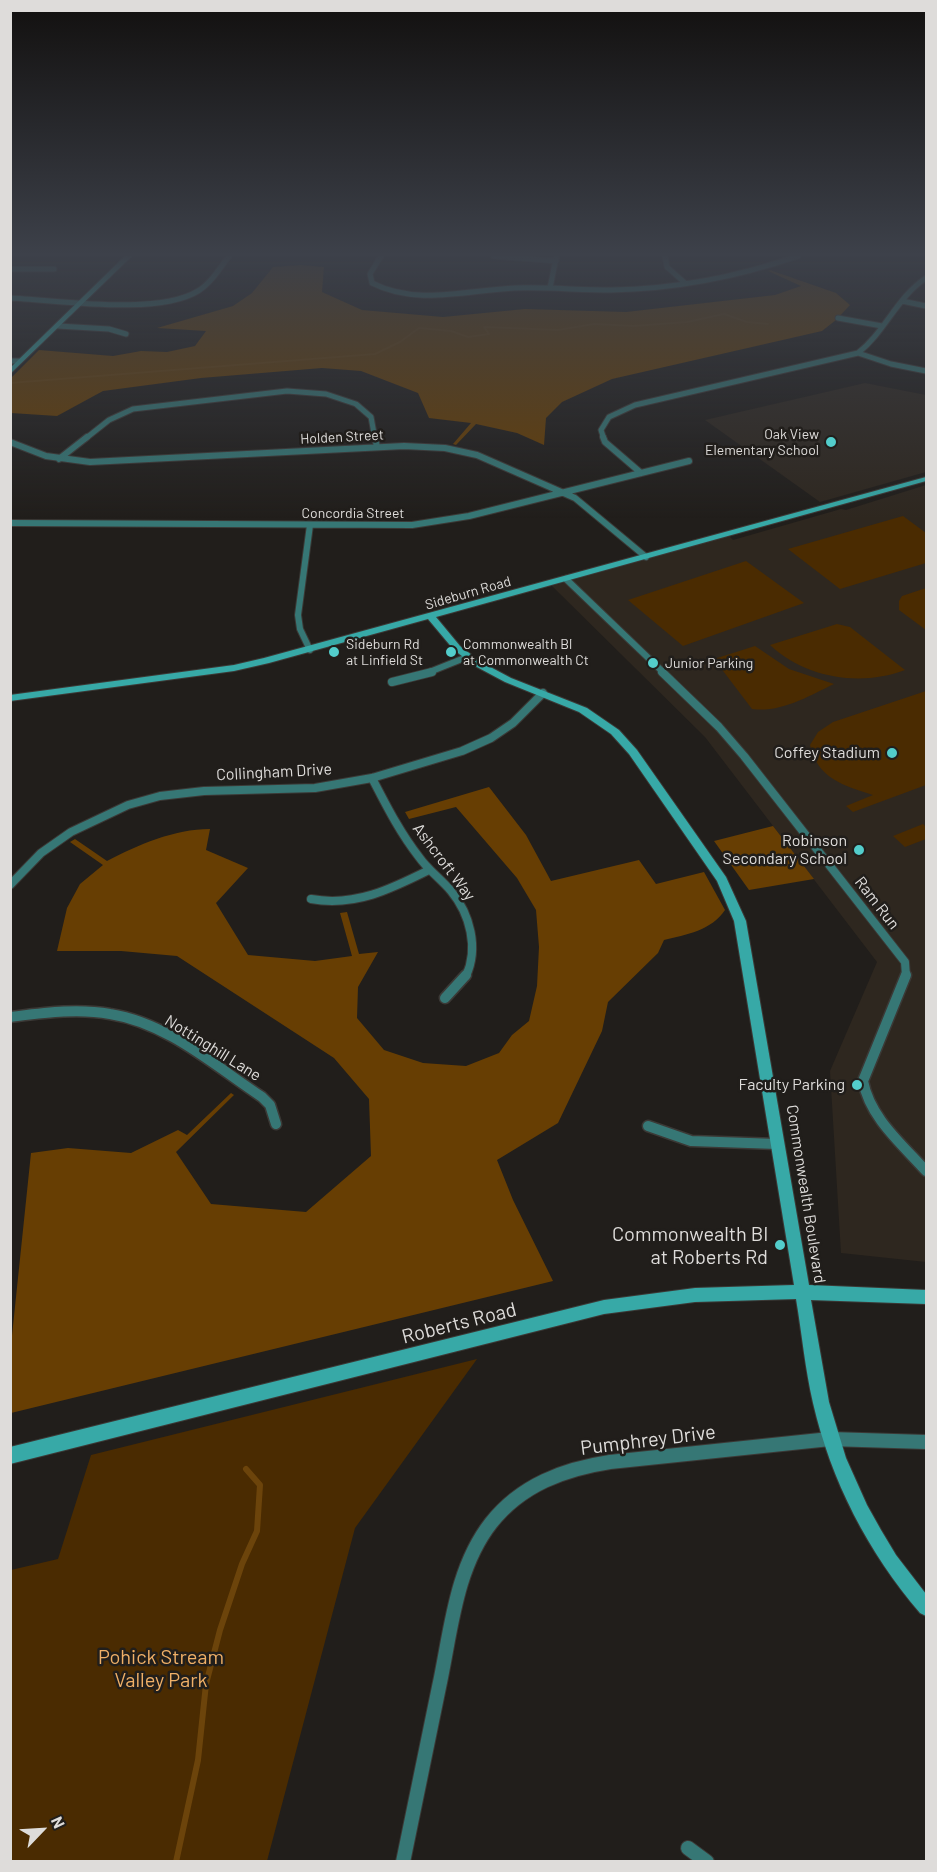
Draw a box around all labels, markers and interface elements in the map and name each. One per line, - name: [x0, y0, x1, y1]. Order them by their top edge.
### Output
- street label: Holden Street: [300, 426, 384, 448]
- place label: Oak View Elementary School: [705, 426, 819, 458]
- marker: Oak View Elementary School: [824, 435, 838, 449]
- street label: Concordia Street: [302, 505, 404, 521]
- street label: Sideburn Road: [423, 573, 513, 613]
- place label: Sideburn Rd at Linfield St: [346, 636, 423, 668]
- place label: Commonwealth Bl at Commonwealth Ct: [463, 636, 589, 668]
- marker: Sideburn Rd at Linfield St: [327, 645, 341, 659]
- marker: Commonwealth Bl at Commonwealth Ct: [444, 645, 458, 659]
- place label: Junior Parking: [665, 655, 753, 671]
- marker: Junior Parking: [646, 656, 660, 670]
- place label: Coffey Stadium: [774, 743, 880, 763]
- marker: Coffey Stadium: [885, 746, 899, 760]
- street label: Collingham Drive: [216, 759, 332, 785]
- street label: Ashcroft Way: [409, 819, 479, 905]
- place label: Robinson Secondary School: [723, 831, 847, 869]
- marker: Robinson Secondary School: [852, 843, 866, 857]
- street label: Ram Run: [851, 873, 903, 933]
- street label: Nottinghill Lane: [161, 1011, 265, 1085]
- place label: Faculty Parking: [739, 1075, 845, 1095]
- marker: Faculty Parking: [850, 1078, 864, 1092]
- street label: Commonwealth Boulevard: [782, 1103, 830, 1285]
- place label: Commonwealth Bl at Roberts Rd: [612, 1222, 768, 1269]
- marker: Commonwealth Bl at Roberts Rd: [773, 1238, 787, 1252]
- street label: Roberts Road: [399, 1297, 519, 1349]
- street label: Pumphrey Drive: [579, 1420, 717, 1460]
- park label: Pohick Stream Valley Park: [98, 1645, 224, 1692]
- north arrow: [12, 1800, 72, 1860]
- text: N: [48, 1813, 70, 1831]

